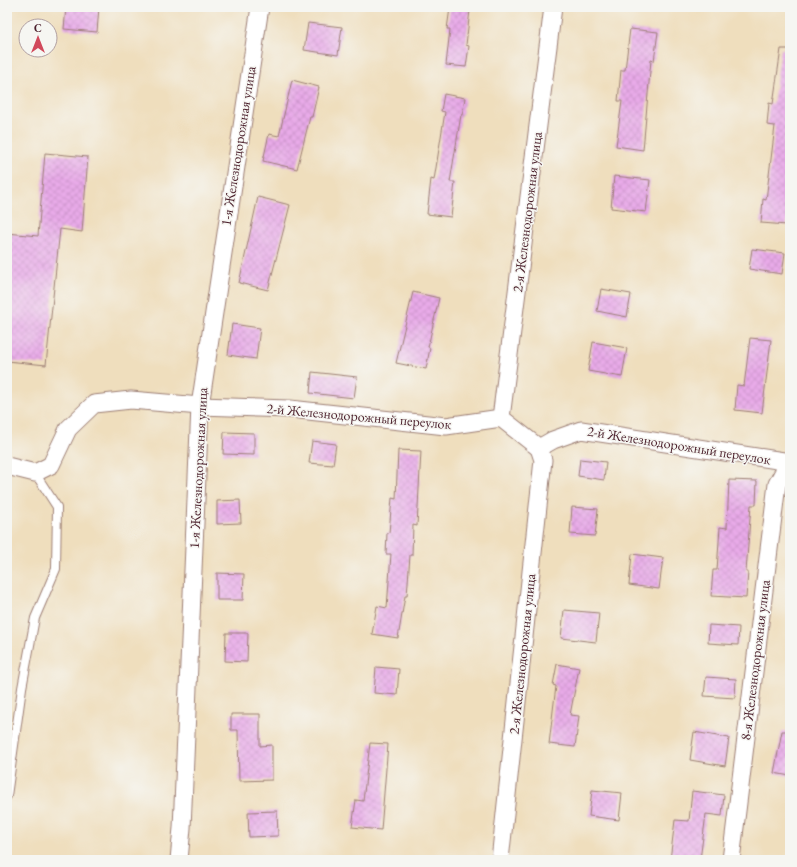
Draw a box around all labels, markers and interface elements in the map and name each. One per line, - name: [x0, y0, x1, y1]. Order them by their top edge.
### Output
- north arrow: [18, 18, 58, 58]
- text: С: [34, 21, 42, 35]
- street label: 1-я Железнодорожная улица: [216, 64, 260, 227]
- street label: 2-я Железнодорожная улица: [508, 130, 546, 293]
- street label: 1-я Железнодорожная улица: [185, 386, 211, 549]
- street label: 2-й Железнодорожный переулок: [266, 399, 452, 433]
- street label: 2-й Железнодорожный переулок: [586, 422, 772, 468]
- street label: 2-я Железнодорожная улица: [505, 572, 539, 735]
- street label: 8-я Железнодорожная улица: [736, 578, 774, 741]

